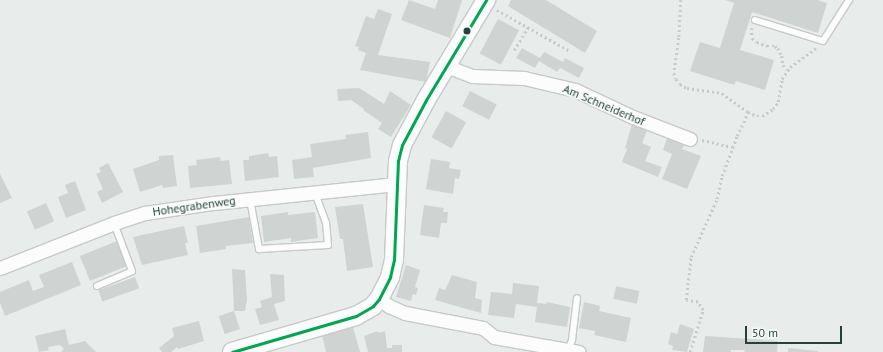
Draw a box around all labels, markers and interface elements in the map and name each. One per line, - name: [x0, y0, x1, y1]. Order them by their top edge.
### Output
- unlabelled marker: [462, 26, 472, 36]
- street label: Am Schneiderhof: [561, 81, 647, 129]
- street label: Hohegrabenweg: [152, 193, 236, 219]
- scale bar: [747, 318, 844, 344]
- text: 50 m: [752, 325, 778, 340]

